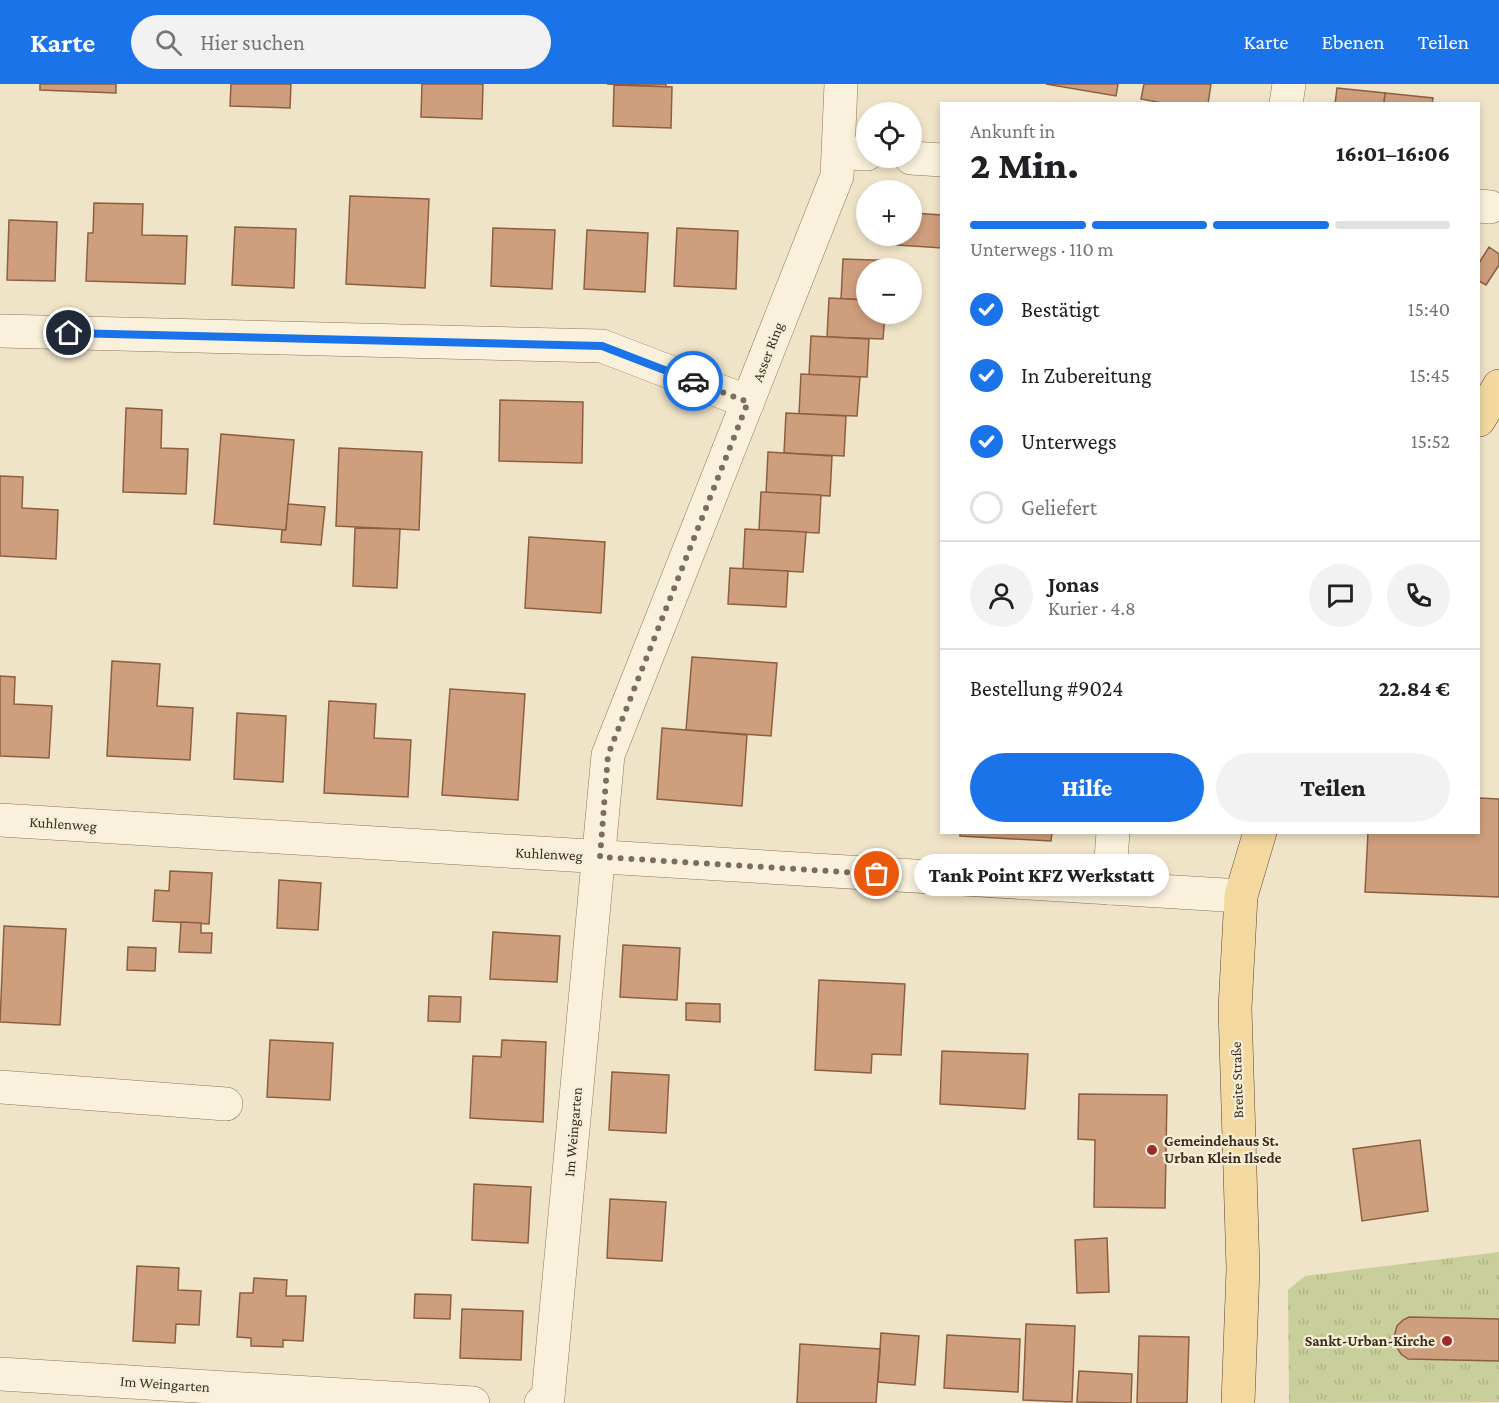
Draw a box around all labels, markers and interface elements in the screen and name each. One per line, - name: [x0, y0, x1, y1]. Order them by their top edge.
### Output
- search box: [131, 15, 551, 69]
- icon: search: [152, 26, 185, 59]
- text: Karte: [30, 27, 95, 58]
- text: Hier suchen: [200, 30, 305, 55]
- text: Karte: [1243, 30, 1289, 54]
- text: Ebenen: [1322, 30, 1385, 54]
- text: Teilen: [1418, 30, 1469, 54]
- map controls: [856, 102, 922, 324]
- button: locate: [856, 102, 922, 168]
- text: Ankunft in: [970, 120, 1055, 142]
- text: 16:01–16:06: [1336, 141, 1450, 166]
- text: 2 Min.: [970, 143, 1079, 186]
- button: +: [856, 180, 922, 246]
- text: Unterwegs · 110 m: [970, 238, 1114, 260]
- button: −: [856, 258, 922, 324]
- icon: check: [970, 293, 1003, 326]
- text: Bestätigt: [1021, 297, 1100, 322]
- text: 15:40: [1408, 298, 1450, 320]
- pin: [43, 307, 94, 358]
- icon: home: [52, 316, 85, 349]
- street label: Asser Ring: [749, 320, 788, 384]
- courier: [663, 351, 723, 411]
- icon: check: [970, 359, 1003, 392]
- text: In Zubereitung: [1021, 363, 1152, 388]
- text: 15:45: [1410, 364, 1450, 386]
- icon: car: [677, 365, 710, 398]
- icon: check: [970, 425, 1003, 458]
- text: Unterwegs: [1021, 429, 1117, 454]
- text: 15:52: [1411, 430, 1450, 452]
- text: Geliefert: [1021, 495, 1097, 520]
- button: person: [970, 564, 1033, 627]
- button: chat: [1309, 564, 1372, 627]
- button: phone: [1387, 564, 1450, 627]
- text: Jonas: [1048, 572, 1099, 597]
- text: Kurier · 4.8: [1048, 597, 1136, 619]
- text: Bestellung #9024: [970, 676, 1123, 701]
- text: 22.84 €: [1378, 676, 1450, 701]
- button: Hilfe: [970, 753, 1204, 822]
- button: Teilen: [1216, 753, 1450, 822]
- street label: Kuhlenweg: [29, 814, 97, 835]
- street label: Kuhlenweg: [515, 844, 583, 865]
- pin: [851, 848, 902, 899]
- callout: Tank Point KFZ Werkstatt: [913, 853, 1168, 895]
- icon: bag: [860, 857, 893, 890]
- text: Tank Point KFZ Werkstatt: [929, 864, 1154, 886]
- street label: Breite Straße: [1228, 1041, 1246, 1119]
- street label: Im Weingarten: [561, 1086, 586, 1178]
- place label: Gemeindehaus St. Urban Klein Ilsede: [1164, 1133, 1282, 1166]
- marker: Gemeindehaus St. Urban Klein Ilsede: [1145, 1143, 1159, 1157]
- place label: Sankt-Urban-Kirche: [1305, 1333, 1435, 1349]
- marker: Sankt-Urban-Kirche: [1440, 1334, 1454, 1348]
- street label: Im Weingarten: [119, 1373, 210, 1396]

